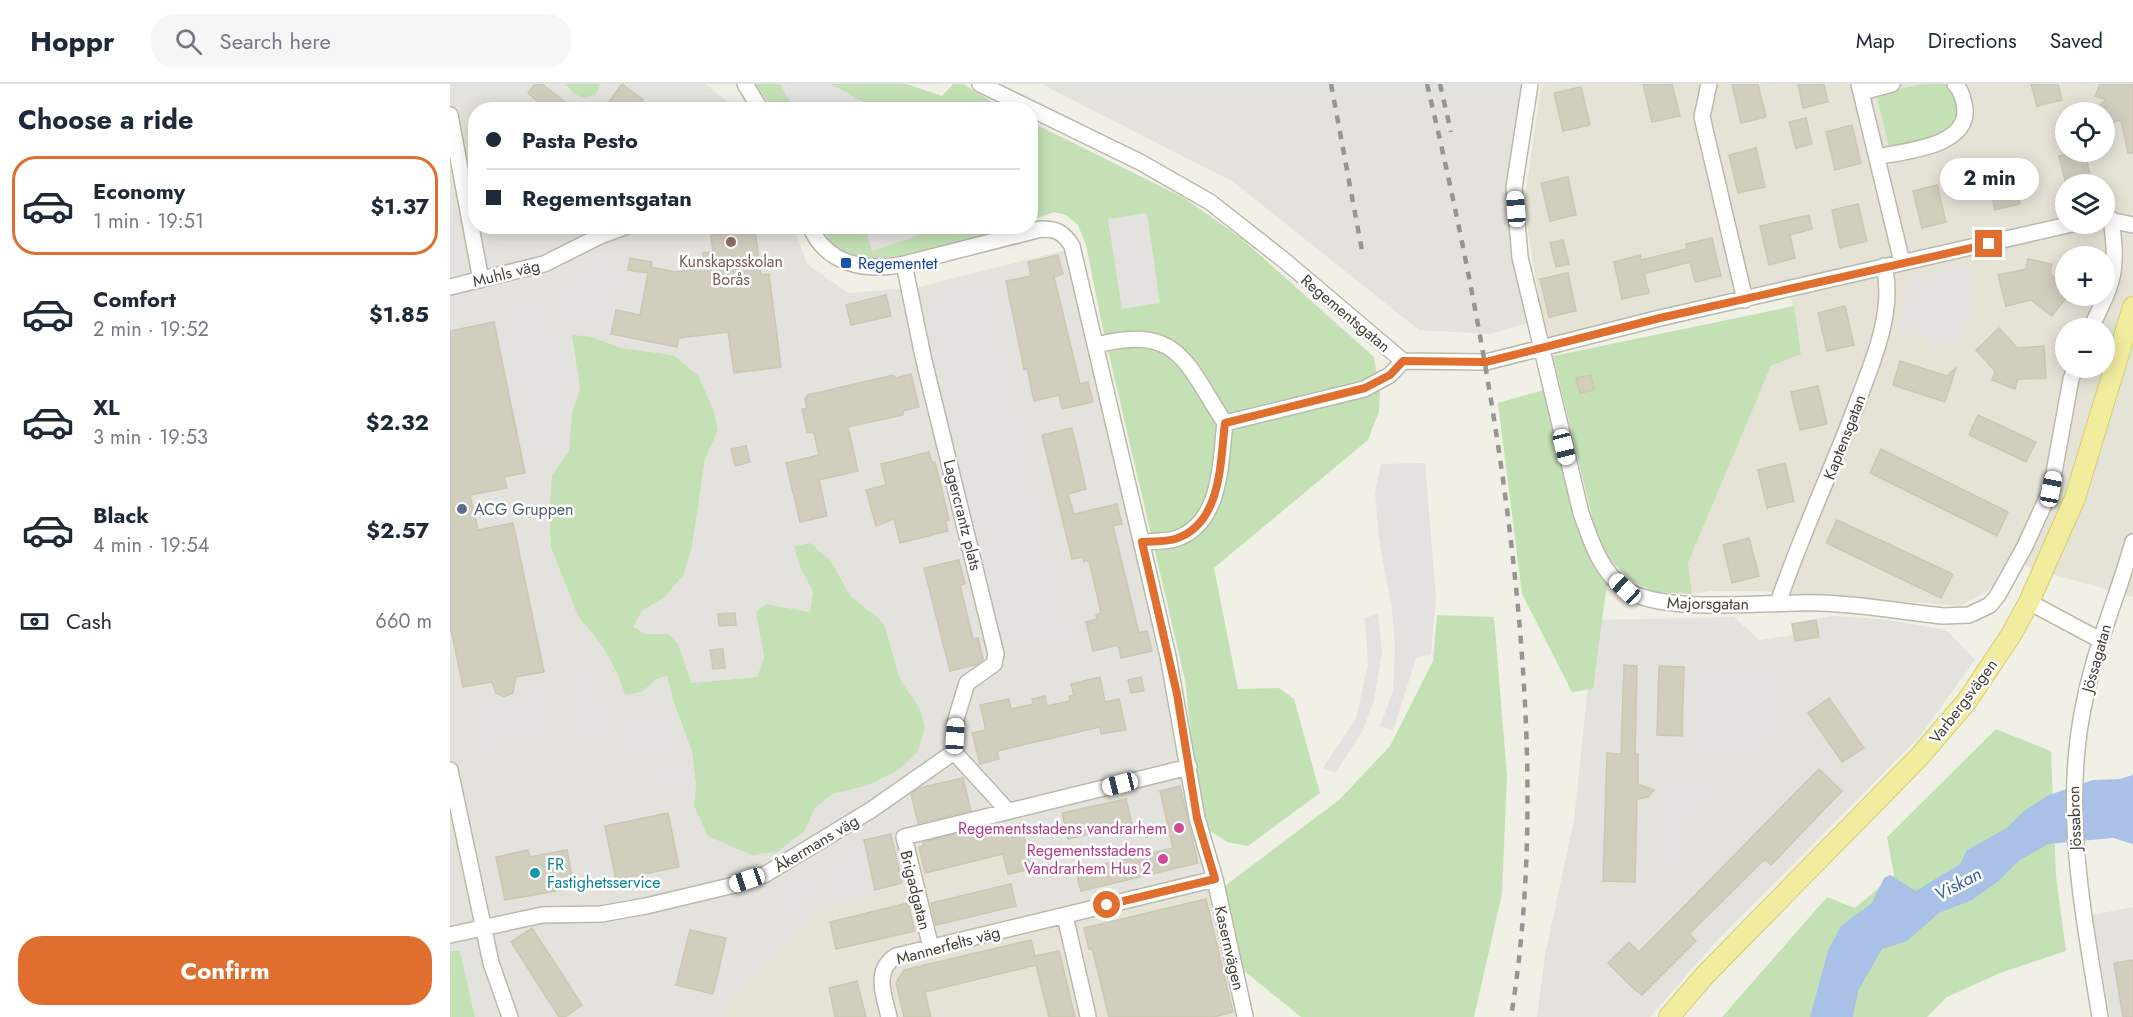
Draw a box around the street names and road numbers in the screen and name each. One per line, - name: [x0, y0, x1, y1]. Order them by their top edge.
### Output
- street label: Muhls väg: [470, 254, 542, 293]
- street label: Regementsgatan: [1296, 269, 1395, 358]
- street label: Kaptensgatan: [1818, 391, 1871, 483]
- street label: Lagercrantz plats: [938, 457, 987, 573]
- street label: Majorsgatan: [1667, 591, 1749, 616]
- street label: Jössagatan: [2075, 621, 2117, 697]
- street label: Varbergsvägen: [1924, 654, 2003, 748]
- street label: Jössabron: [2062, 785, 2087, 853]
- street label: Åkermans väg: [770, 809, 863, 878]
- street label: Brigadgatan: [895, 848, 937, 932]
- street label: Kasernvägen: [1209, 904, 1250, 992]
- street label: Mannerfelts väg: [894, 921, 1003, 970]

